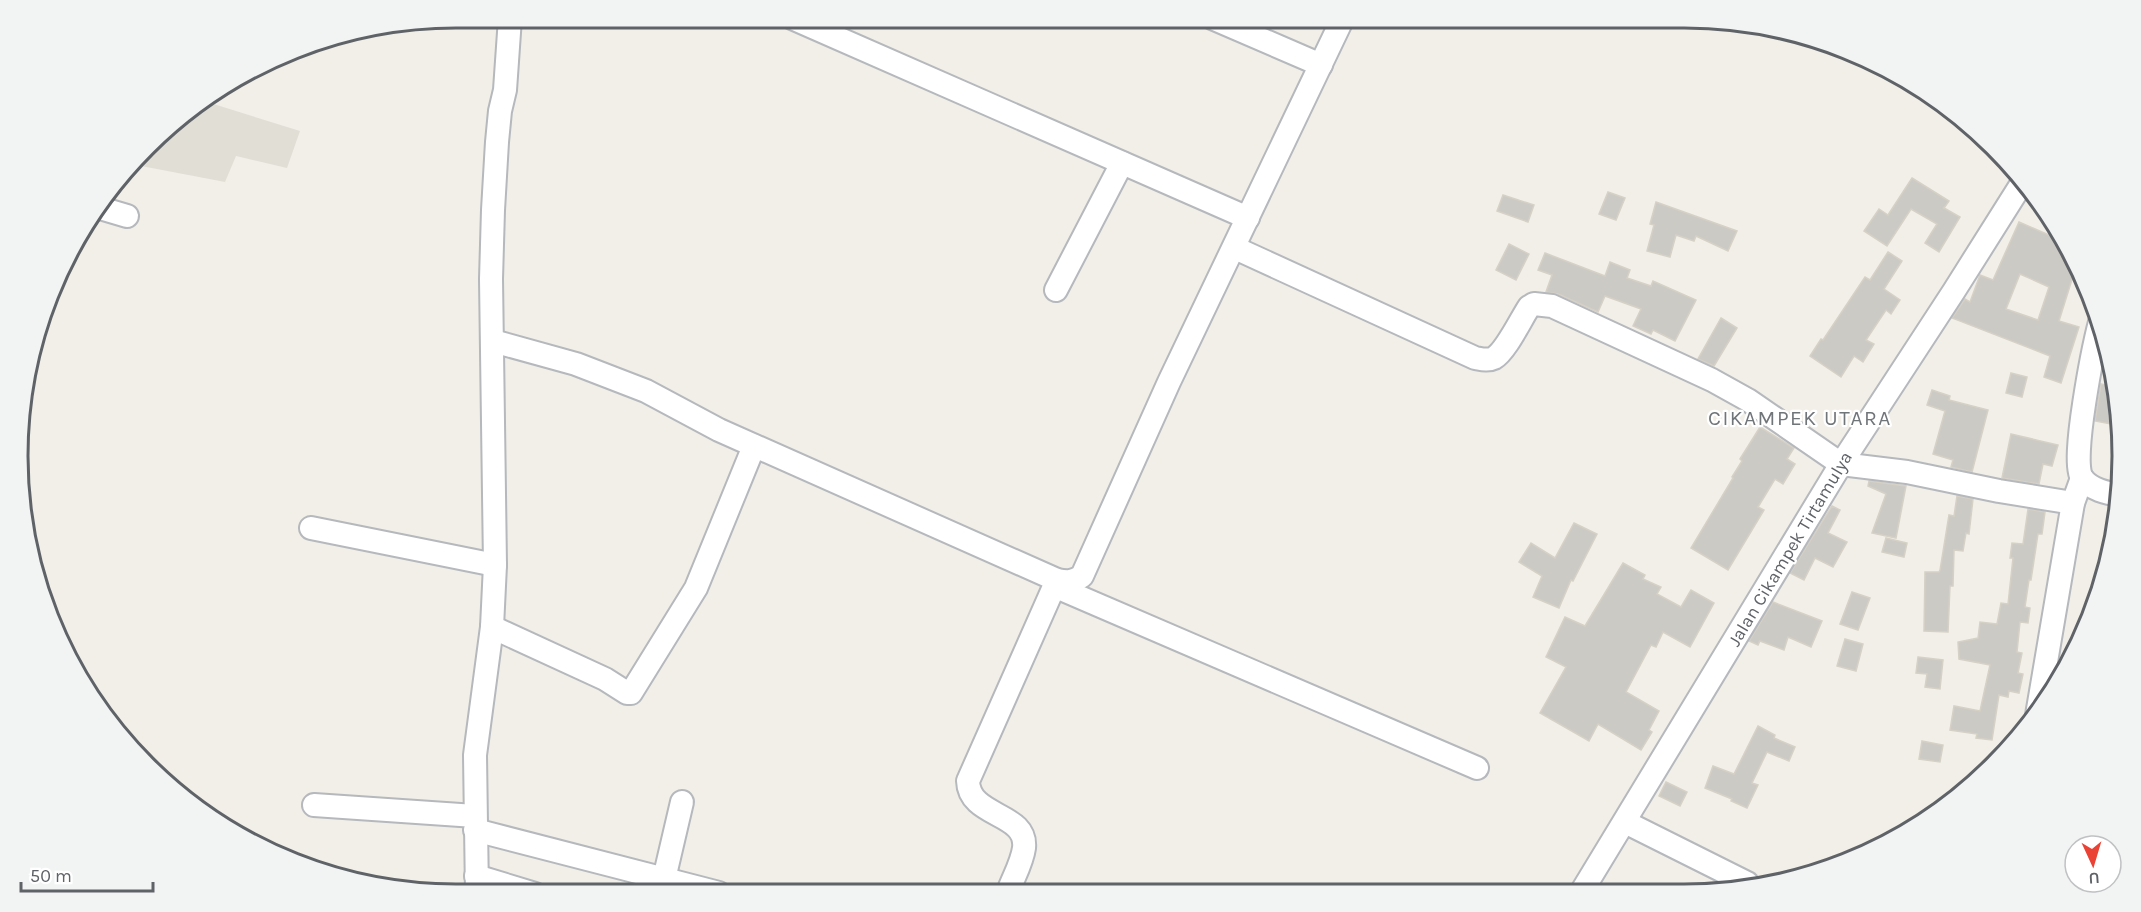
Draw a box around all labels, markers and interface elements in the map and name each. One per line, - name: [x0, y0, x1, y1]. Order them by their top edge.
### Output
- district label: CIKAMPEK UTARA: [1708, 406, 1892, 430]
- street label: Jalan Cikampek Tirtamulya: [1723, 448, 1857, 650]
- north arrow: [2063, 834, 2123, 894]
- scale bar: [21, 855, 153, 893]
- text: 50 m: [30, 865, 72, 887]
- text: U: [2088, 869, 2100, 888]

